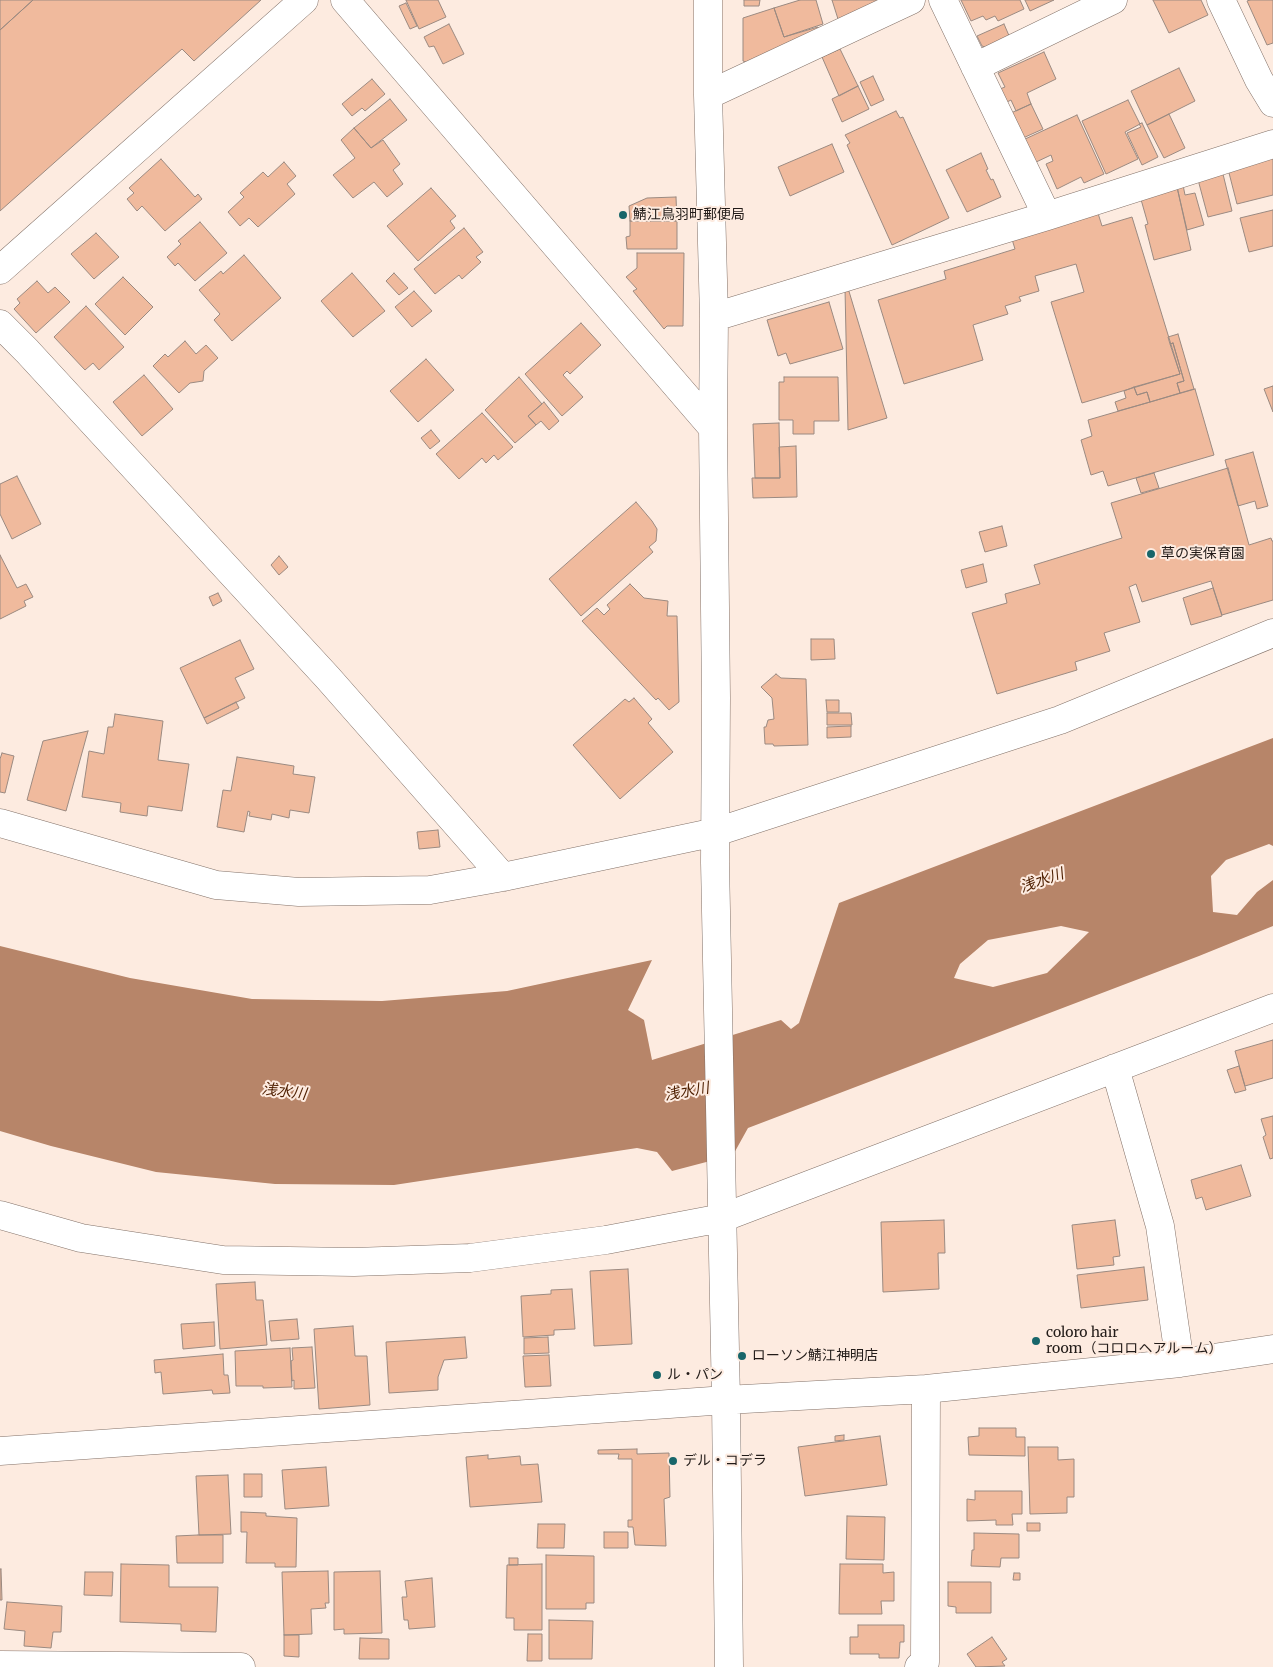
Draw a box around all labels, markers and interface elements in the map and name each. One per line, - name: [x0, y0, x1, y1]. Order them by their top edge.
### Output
- place label: 鯖江鳥羽町郵便局: [633, 207, 745, 223]
- marker: 鯖江鳥羽町郵便局: [617, 209, 629, 221]
- place label: 草の実保育園: [1161, 546, 1245, 562]
- marker: 草の実保育園: [1145, 548, 1157, 560]
- water label: 浅水川: [1018, 865, 1066, 897]
- water label: 浅水川: [663, 1079, 711, 1105]
- water label: 浅水川: [261, 1080, 307, 1104]
- place label: coloro hair room（コロロヘアルーム）: [1046, 1325, 1223, 1358]
- marker: coloro hair room（コロロヘアルーム）: [1030, 1335, 1042, 1347]
- place label: ローソン鯖江神明店: [752, 1348, 878, 1364]
- marker: ローソン鯖江神明店: [736, 1350, 748, 1362]
- place label: ル・パン: [667, 1367, 723, 1383]
- marker: ル・パン: [651, 1369, 663, 1381]
- place label: デル・コデラ: [683, 1453, 767, 1469]
- marker: デル・コデラ: [667, 1455, 679, 1467]

